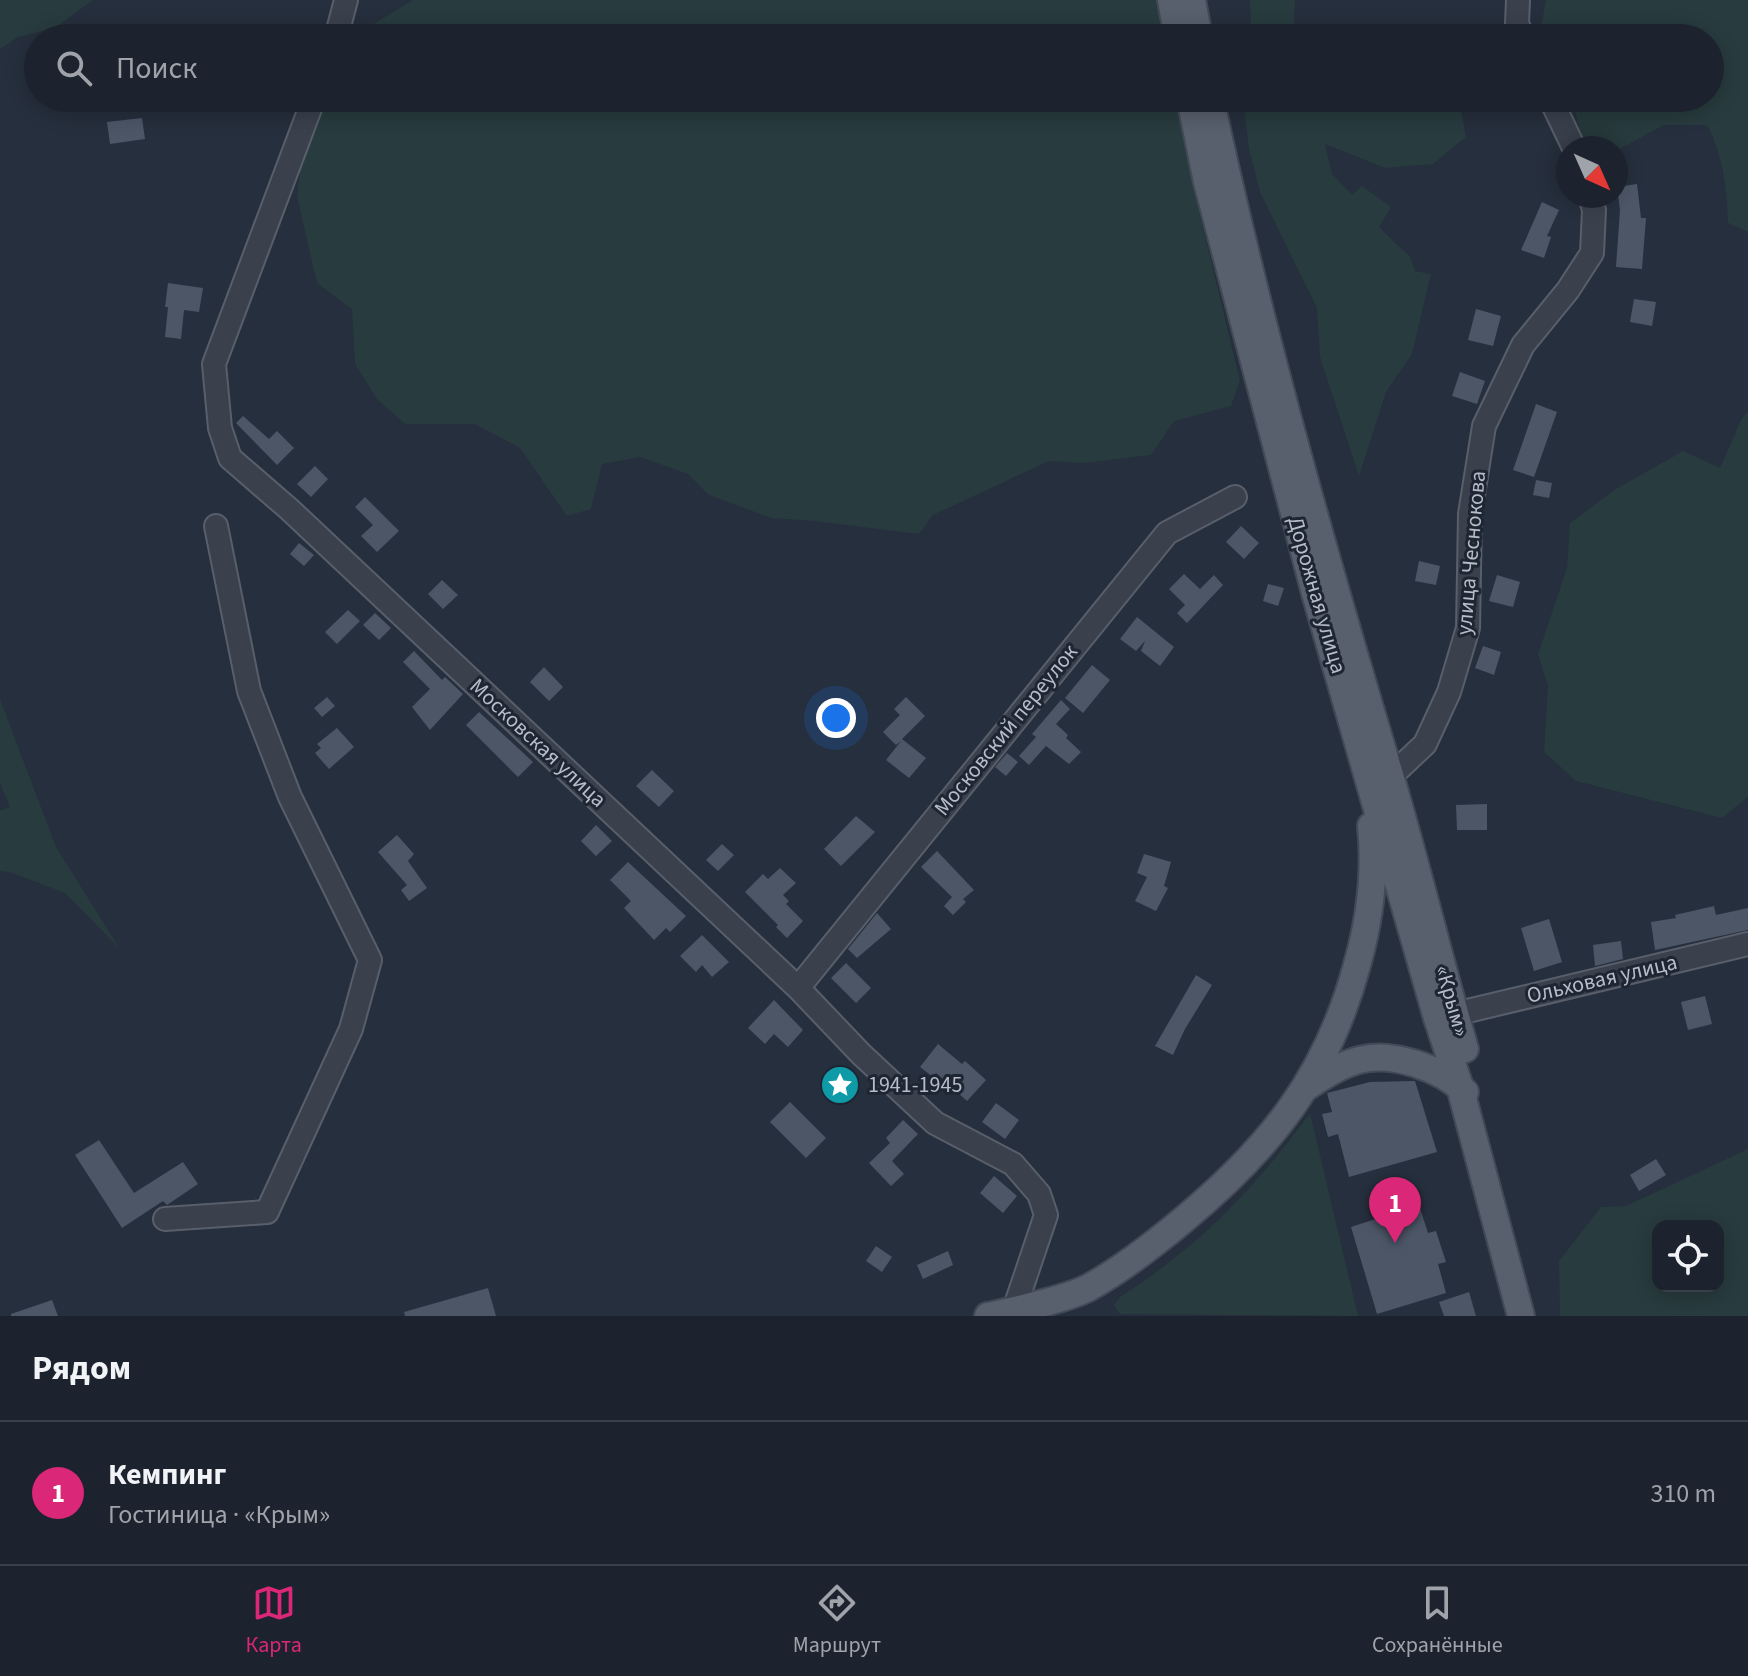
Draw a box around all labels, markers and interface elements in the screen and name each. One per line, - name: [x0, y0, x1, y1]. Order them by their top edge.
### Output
- search box: [24, 24, 1724, 112]
- icon: search: [52, 46, 96, 90]
- text: Поиск: [116, 47, 197, 90]
- north arrow: [1556, 136, 1628, 208]
- street label: улица Чеснокова: [1448, 469, 1494, 637]
- street label: Дорожная улица: [1279, 513, 1355, 677]
- street label: Московский переулок: [927, 637, 1085, 823]
- street label: Московская улица: [462, 671, 614, 815]
- your location: [816, 698, 856, 738]
- street label: Ольховая улица: [1524, 946, 1680, 1012]
- street label: «Крым»: [1427, 962, 1477, 1040]
- place icon: 1941-1945: [819, 1064, 861, 1106]
- place label: 1941-1945: [868, 1069, 962, 1101]
- pin: 1: [1369, 1177, 1421, 1243]
- map controls: [1652, 1220, 1724, 1292]
- button: locate: [1652, 1220, 1724, 1292]
- text: Рядом: [32, 1344, 131, 1393]
- text: Кемпинг: [108, 1453, 226, 1496]
- text: 1: [51, 1475, 65, 1512]
- text: 310 m: [1650, 1475, 1716, 1512]
- text: Гостиница · «Крым»: [108, 1496, 330, 1533]
- tab: Карта: [245, 1581, 302, 1661]
- tab: Маршрут: [793, 1581, 881, 1661]
- tab: Сохранённые: [1372, 1581, 1503, 1661]

